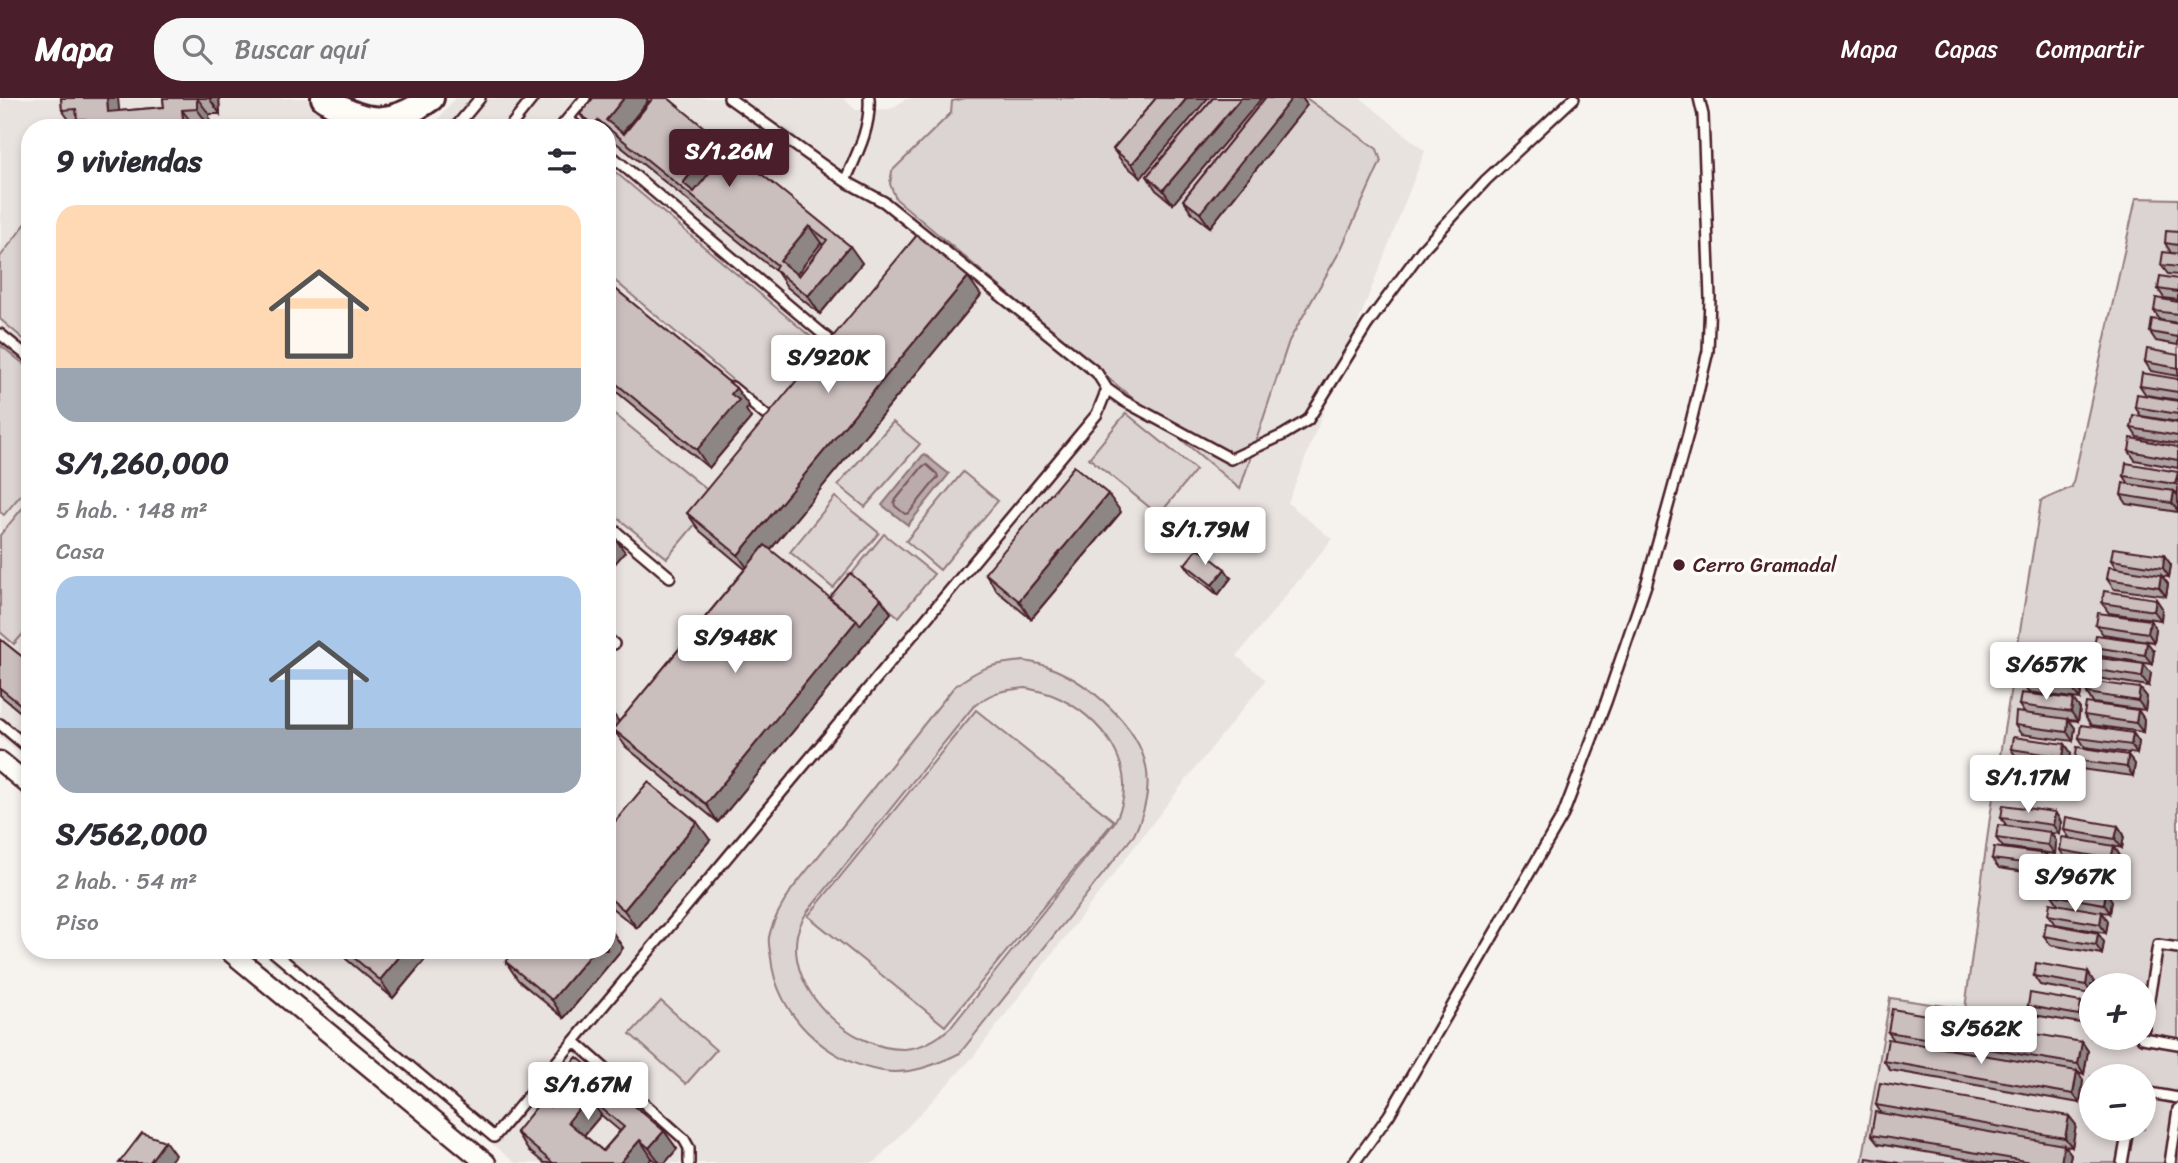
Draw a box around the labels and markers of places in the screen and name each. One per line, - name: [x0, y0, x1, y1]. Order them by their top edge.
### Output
- pin: S/1.26M: [664, 130, 794, 189]
- pin: S/920K: [771, 336, 885, 395]
- pin: S/1.79M: [1140, 508, 1270, 567]
- place label: Cerro Gramadal: [1693, 546, 1838, 584]
- marker: Cerro Gramadal: [1671, 557, 1687, 573]
- pin: S/948K: [678, 616, 792, 675]
- pin: S/657K: [1989, 642, 2103, 702]
- pin: S/1.17M: [1963, 756, 2093, 815]
- pin: S/967K: [2018, 854, 2132, 914]
- pin: S/562K: [1924, 1006, 2038, 1066]
- pin: S/1.67M: [523, 1062, 653, 1122]

